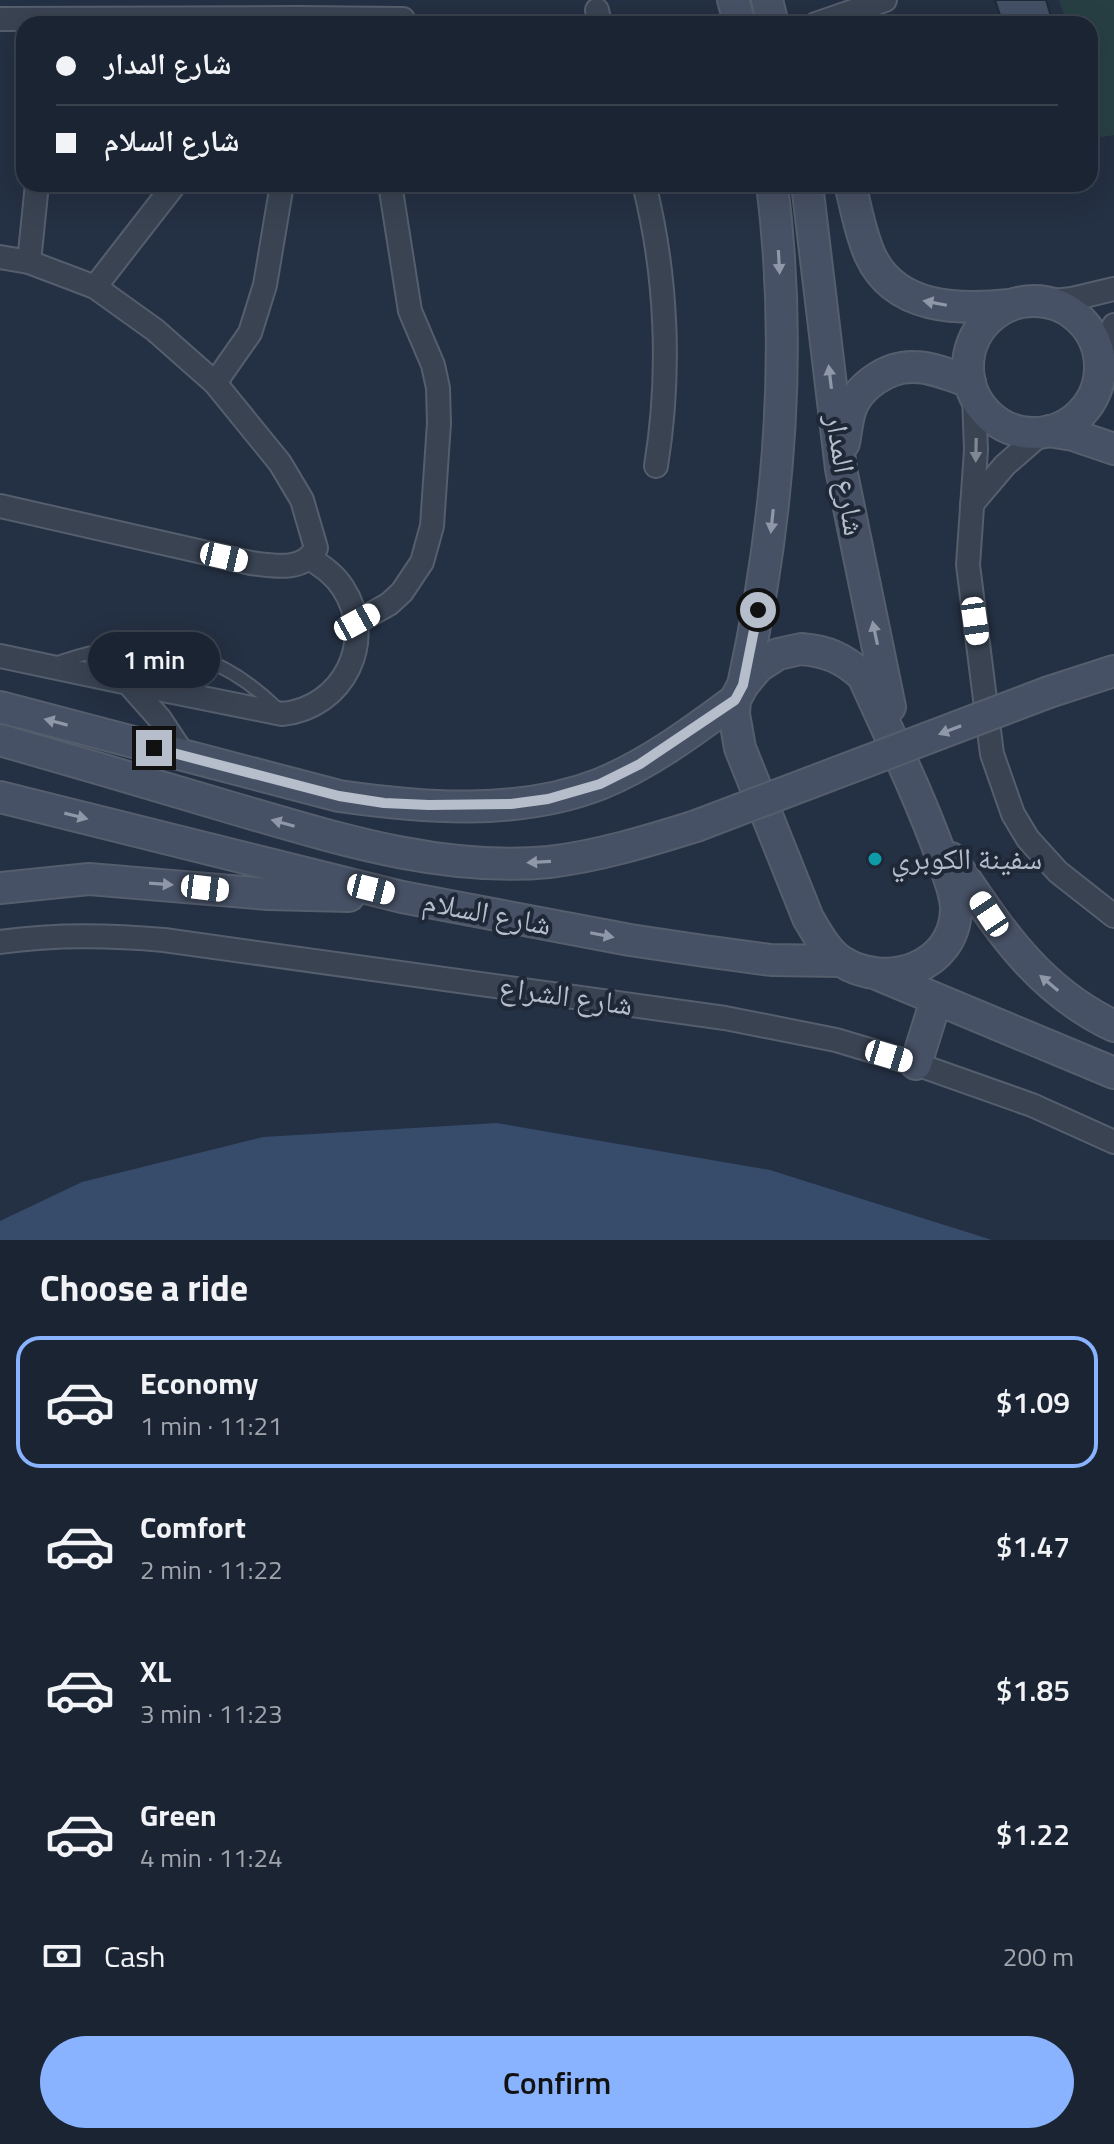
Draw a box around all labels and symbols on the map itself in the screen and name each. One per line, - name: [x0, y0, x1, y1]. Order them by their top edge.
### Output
- one-way arrow: [773, 250, 786, 275]
- one-way arrow: [922, 297, 947, 309]
- one-way arrow: [823, 364, 836, 389]
- street label: شارع المدار: [814, 410, 878, 539]
- one-way arrow: [970, 438, 982, 463]
- one-way arrow: [765, 509, 778, 534]
- car: [198, 540, 250, 574]
- route start: [740, 592, 776, 628]
- car: [960, 596, 990, 646]
- car: [330, 600, 384, 644]
- one-way arrow: [868, 620, 881, 645]
- callout: 1 min: [88, 632, 220, 688]
- one-way arrow: [43, 715, 67, 728]
- one-way arrow: [938, 724, 962, 737]
- route end: [136, 730, 172, 766]
- one-way arrow: [63, 810, 88, 822]
- one-way arrow: [271, 816, 296, 828]
- place label: سفينة الكوبري: [891, 835, 1042, 883]
- marker: سفينة الكوبري: [866, 850, 884, 868]
- one-way arrow: [526, 856, 551, 869]
- car: [345, 872, 397, 906]
- car: [180, 873, 230, 903]
- street label: شارع السلام: [419, 877, 555, 947]
- one-way arrow: [149, 878, 174, 891]
- car: [966, 887, 1012, 941]
- one-way arrow: [590, 929, 615, 941]
- street label: شارع الشراع: [496, 963, 636, 1027]
- one-way arrow: [1039, 975, 1059, 993]
- car: [863, 1038, 915, 1074]

